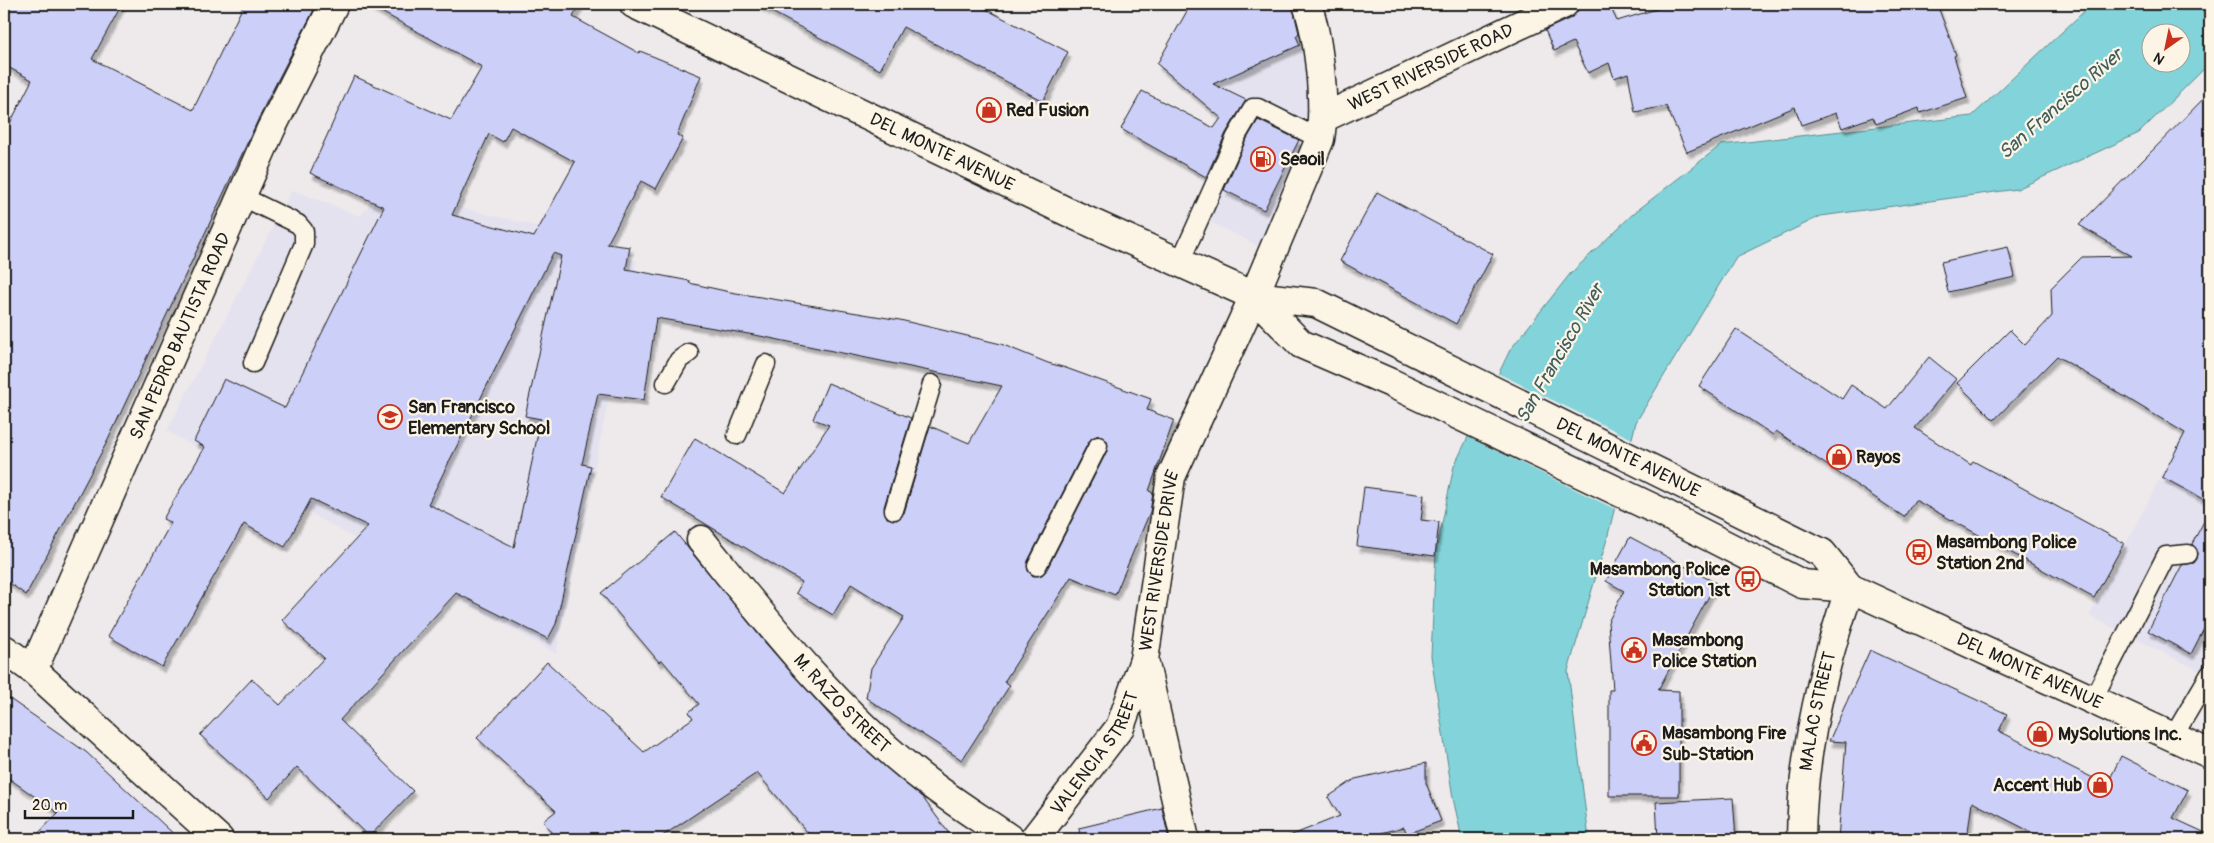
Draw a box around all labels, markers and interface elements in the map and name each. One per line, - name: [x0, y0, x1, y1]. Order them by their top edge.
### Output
- street label: WEST RIVERSIDE ROAD: [1344, 19, 1517, 117]
- north arrow: [2142, 22, 2192, 72]
- water label: San Francisco River: [1994, 42, 2129, 164]
- text: N: [2151, 49, 2168, 68]
- shop icon: Red Fusion: [976, 97, 1002, 123]
- place label: Red Fusion: [1006, 99, 1089, 122]
- street label: DEL MONTE AVENUE: [866, 108, 1018, 197]
- fuel station icon: Seaoil: [1250, 146, 1276, 172]
- place label: Seaoil: [1280, 148, 1325, 171]
- street label: SAN PEDRO BAUTISTA ROAD: [125, 229, 236, 443]
- water label: San Francisco River: [1510, 278, 1611, 427]
- place label: San Francisco Elementary School: [408, 396, 550, 440]
- school or university icon: San Francisco Elementary School: [377, 404, 403, 430]
- street label: DEL MONTE AVENUE: [1552, 412, 1704, 503]
- shop icon: Rayos: [1826, 444, 1852, 470]
- place label: Rayos: [1856, 446, 1901, 469]
- street label: WEST RIVERSIDE DRIVE: [1134, 466, 1185, 653]
- place label: Masambong Police Station 2nd: [1936, 531, 2077, 575]
- bus stop icon: Masambong Police Station 2nd: [1906, 539, 1932, 565]
- place label: Masambong Police Station 1st: [1590, 558, 1731, 602]
- bus stop icon: Masambong Police Station 1st: [1735, 566, 1761, 592]
- street label: DEL MONTE AVENUE: [1953, 628, 2106, 715]
- place label: Masambong Police Station: [1652, 629, 1757, 673]
- public building icon: Masambong Police Station: [1621, 637, 1647, 663]
- street label: M. RAZO STREET: [788, 649, 895, 758]
- street label: MALAC STREET: [1795, 649, 1841, 772]
- street label: VALENCIA STREET: [1046, 688, 1144, 820]
- shop icon: MySolutions Inc.: [2027, 721, 2053, 747]
- place label: Masambong Fire Sub-Station: [1662, 722, 1787, 766]
- place label: MySolutions Inc.: [2058, 723, 2182, 746]
- public building icon: Masambong Fire Sub-Station: [1631, 730, 1657, 756]
- shop icon: Accent Hub: [2087, 772, 2113, 798]
- place label: Accent Hub: [1993, 774, 2082, 797]
- scale bar: [25, 788, 132, 820]
- text: 20 m: [32, 796, 67, 815]

